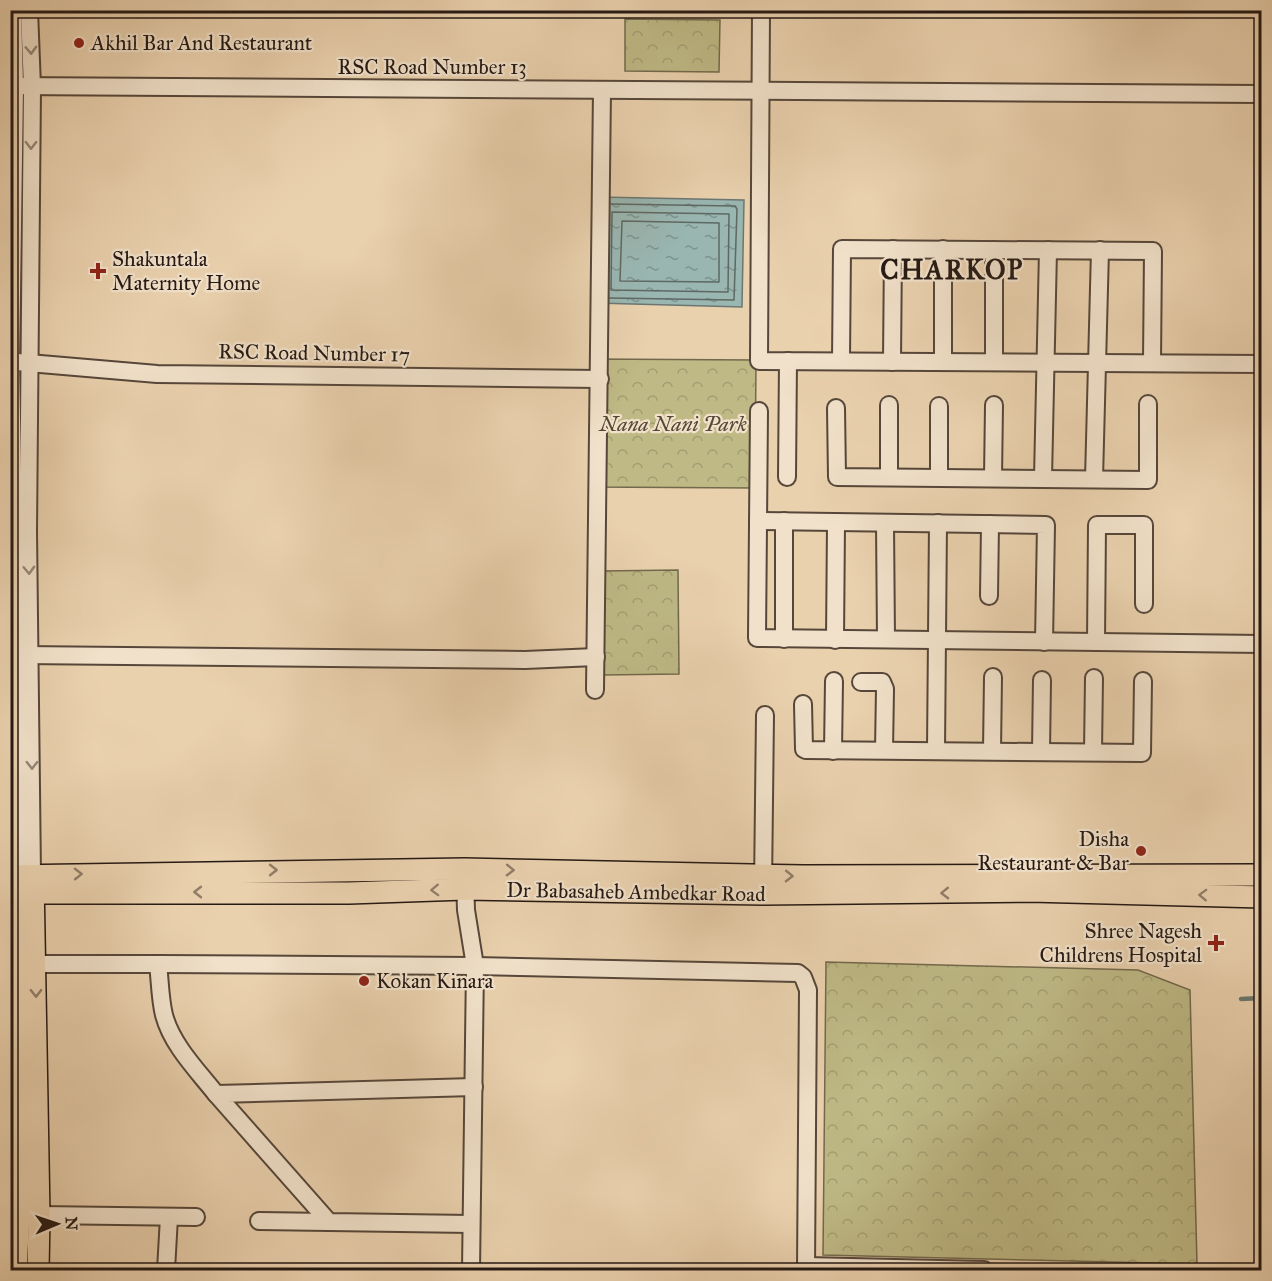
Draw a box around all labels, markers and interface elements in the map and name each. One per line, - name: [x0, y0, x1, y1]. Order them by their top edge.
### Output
- place label: Akhil Bar And Restaurant: [90, 30, 313, 56]
- marker: Akhil Bar And Restaurant: [72, 36, 86, 50]
- one-way arrow: [24, 46, 37, 55]
- street label: RSC Road Number 13: [337, 54, 527, 80]
- one-way arrow: [25, 141, 37, 150]
- place label: Shakuntala Maternity Home: [112, 246, 261, 296]
- district label: CHARKOP: [880, 253, 1024, 286]
- marker: Shakuntala Maternity Home: [89, 262, 107, 280]
- street label: RSC Road Number 17: [218, 338, 410, 368]
- park label: Nana Nani Park: [598, 411, 747, 437]
- one-way arrow: [23, 565, 35, 574]
- one-way arrow: [26, 760, 38, 769]
- place label: Disha Restaurant & Bar: [978, 826, 1129, 876]
- marker: Disha Restaurant & Bar: [1134, 844, 1148, 858]
- one-way arrow: [506, 863, 515, 876]
- one-way arrow: [269, 864, 278, 876]
- one-way arrow: [74, 868, 83, 881]
- one-way arrow: [784, 870, 793, 882]
- street label: Dr Babasaheb Ambedkar Road: [506, 877, 766, 907]
- one-way arrow: [431, 883, 440, 896]
- one-way arrow: [194, 886, 203, 898]
- one-way arrow: [941, 887, 950, 899]
- one-way arrow: [1199, 889, 1208, 901]
- place label: Shree Nagesh Childrens Hospital: [1040, 918, 1202, 968]
- marker: Shree Nagesh Childrens Hospital: [1207, 934, 1225, 952]
- place label: Kokan Kinara: [376, 968, 494, 994]
- marker: Kokan Kinara: [357, 974, 371, 988]
- one-way arrow: [30, 989, 42, 998]
- north arrow: [27, 1194, 87, 1254]
- text: N: [62, 1216, 81, 1231]

